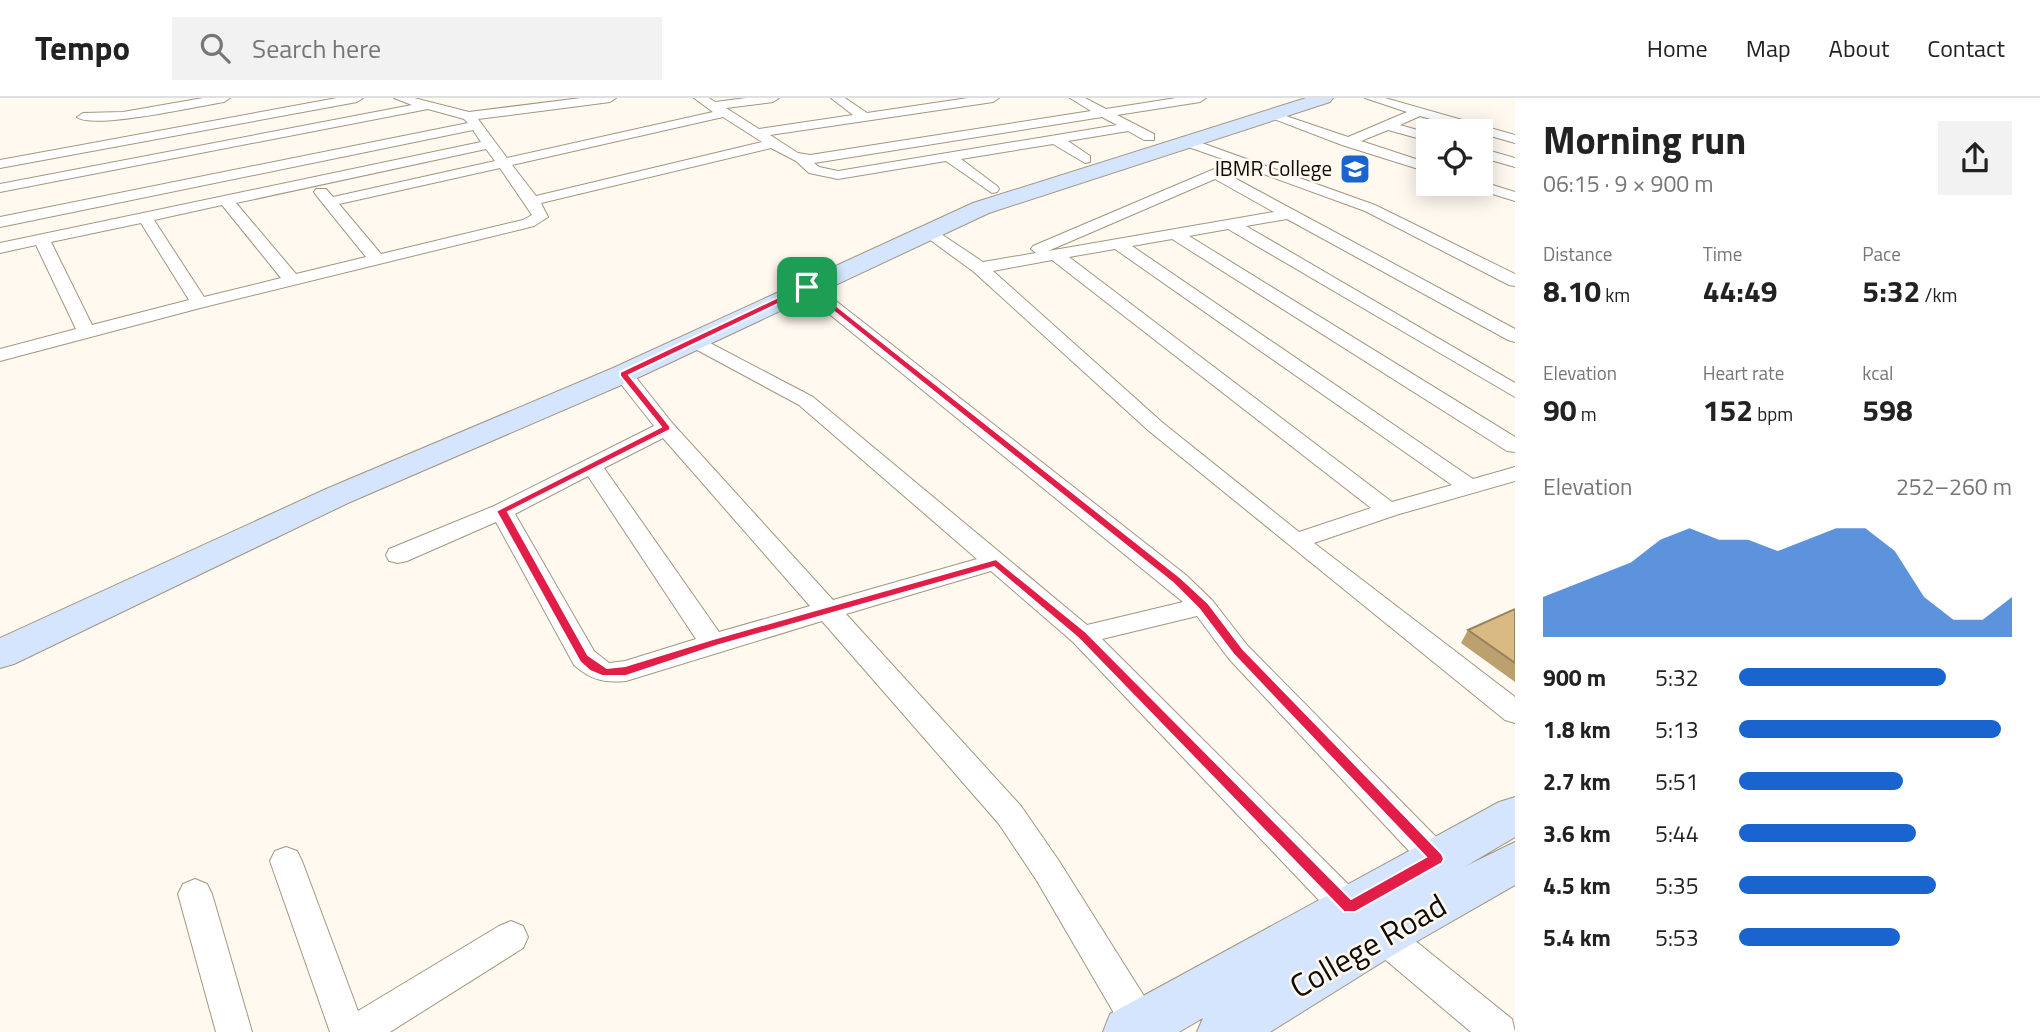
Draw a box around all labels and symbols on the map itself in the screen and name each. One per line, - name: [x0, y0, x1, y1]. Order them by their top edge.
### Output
- place label: IBMR College: [1215, 152, 1332, 184]
- school or university icon: IBMR College: [1338, 152, 1372, 186]
- pin: [777, 257, 837, 317]
- street label: College Road: [1280, 881, 1455, 1009]

